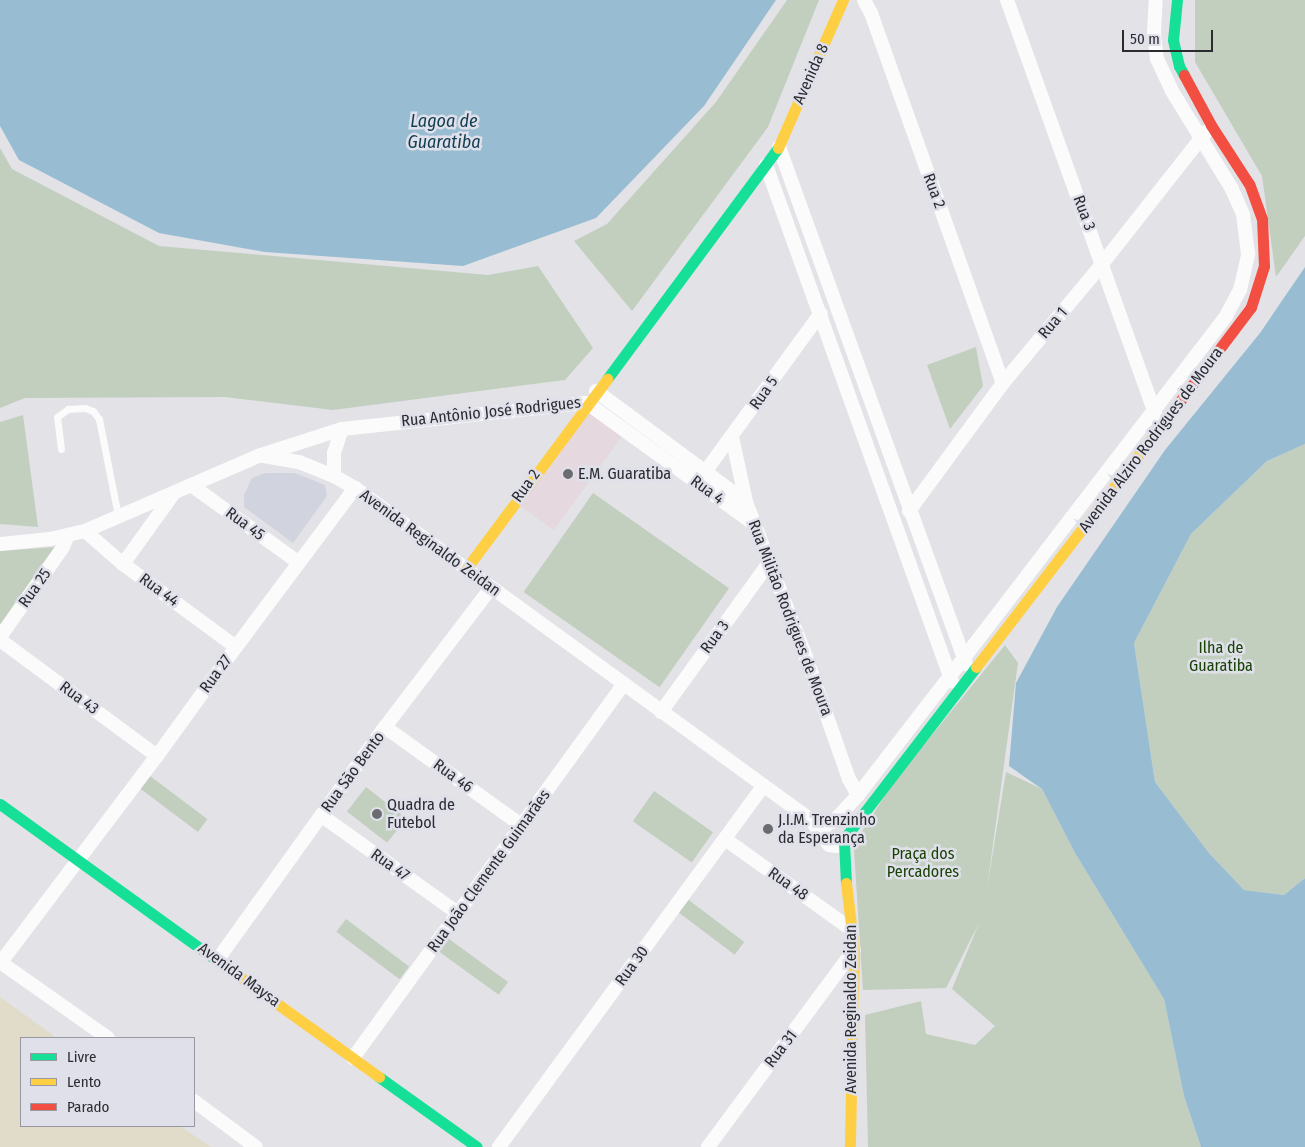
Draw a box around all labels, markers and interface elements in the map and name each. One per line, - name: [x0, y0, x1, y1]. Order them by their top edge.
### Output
- scale bar: [1125, 20, 1216, 52]
- text: 50 m: [1130, 30, 1160, 48]
- street label: Avenida 8: [789, 41, 833, 107]
- water label: Lagoa de Guaratiba: [407, 111, 481, 154]
- street label: Rua 2: [919, 171, 949, 211]
- street label: Rua 3: [1069, 193, 1099, 233]
- street label: Rua 1: [1034, 303, 1072, 343]
- street label: Avenida Alziro Rodrigues de Moura: [1075, 344, 1227, 536]
- street label: Rua 5: [746, 373, 782, 413]
- street label: Rua Antônio José Rodrigues: [400, 393, 582, 431]
- place label: E.M. Guaratiba: [578, 464, 671, 484]
- street label: Rua 2: [508, 466, 544, 506]
- marker: E.M. Guaratiba: [562, 468, 574, 480]
- street label: Rua 4: [687, 472, 727, 508]
- street label: Avenida Reginaldo Zeidan: [356, 486, 504, 600]
- street label: Rua 45: [222, 503, 268, 545]
- street label: Rua Militão Rodrigues de Moura: [744, 517, 836, 719]
- street label: Rua 25: [15, 565, 55, 611]
- street label: Rua 44: [135, 569, 183, 611]
- street label: Rua 3: [697, 617, 733, 657]
- park label: Ilha de Guaratiba: [1189, 638, 1253, 676]
- street label: Rua 27: [196, 651, 236, 697]
- street label: Rua 43: [56, 677, 102, 719]
- street label: Rua São Bento: [317, 728, 389, 816]
- street label: Rua 46: [429, 755, 477, 797]
- street label: Rua João Clemente Guimarães: [424, 786, 554, 956]
- place label: Quadra de Futebol: [387, 795, 455, 833]
- marker: Quadra de Futebol: [371, 808, 383, 820]
- place label: J.I.M. Trenzinho da Esperança: [778, 810, 876, 848]
- marker: J.I.M. Trenzinho da Esperança: [762, 823, 774, 835]
- park label: Praça dos Percadores: [887, 844, 959, 882]
- street label: Rua 47: [367, 845, 413, 885]
- street label: Rua 48: [764, 863, 812, 905]
- street label: Avenida Reginaldo Zeidan: [841, 925, 861, 1093]
- street label: Avenida Maysa: [194, 939, 284, 1011]
- street label: Rua 30: [611, 942, 653, 990]
- street label: Rua 31: [761, 1027, 801, 1071]
- legend: [20, 1037, 195, 1127]
- text: Livre: [67, 1048, 96, 1066]
- text: Lento: [67, 1073, 101, 1091]
- text: Parado: [67, 1098, 109, 1116]

